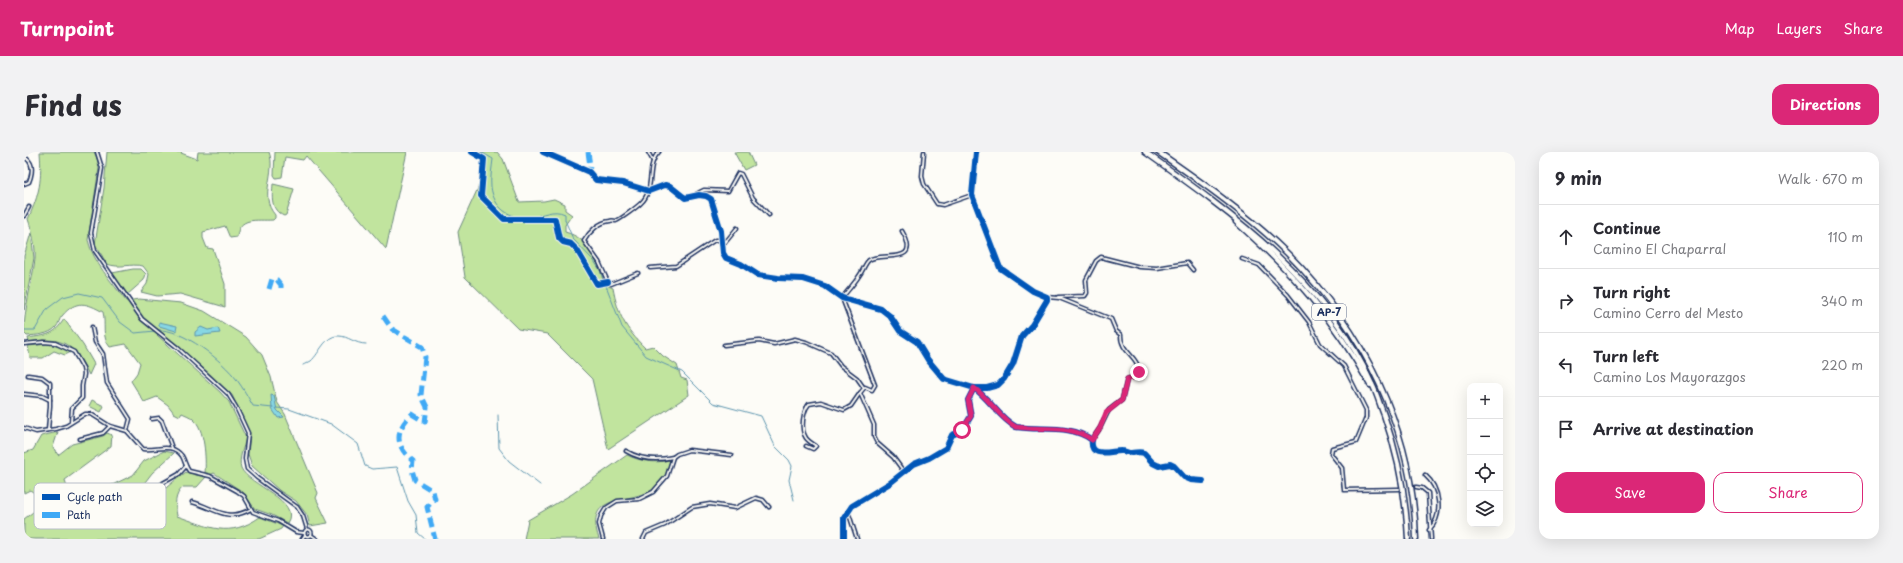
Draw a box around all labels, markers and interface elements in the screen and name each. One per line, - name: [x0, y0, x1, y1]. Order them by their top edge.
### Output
- text: Turnpoint: [20, 14, 114, 42]
- text: Map: [1725, 18, 1755, 39]
- text: Layers: [1777, 18, 1822, 39]
- text: Share: [1844, 18, 1883, 39]
- text: Find us: [24, 83, 122, 126]
- button: Directions: [1772, 84, 1879, 125]
- text: 9 min: [1555, 165, 1602, 191]
- text: Walk · 670 m: [1778, 169, 1863, 188]
- text: Continue: [1593, 216, 1661, 239]
- icon: ahead: [1555, 226, 1577, 248]
- text: 110 m: [1828, 227, 1863, 246]
- text: Camino El Chaparral: [1593, 239, 1726, 258]
- text: Turn right: [1593, 280, 1670, 303]
- icon: right: [1555, 290, 1577, 312]
- text: 340 m: [1820, 291, 1863, 310]
- text: Camino Cerro del Mesto: [1593, 303, 1743, 322]
- road number: AP-7: [1312, 304, 1346, 320]
- text: Turn left: [1593, 344, 1659, 367]
- icon: left: [1555, 354, 1577, 376]
- text: 220 m: [1821, 355, 1863, 374]
- route end: [1130, 363, 1148, 381]
- text: Camino Los Mayorazgos: [1593, 367, 1746, 386]
- map controls: [1467, 383, 1503, 527]
- button: +: [1467, 383, 1503, 419]
- text: Arrive at destination: [1593, 417, 1754, 440]
- icon: arrive: [1555, 418, 1577, 440]
- button: −: [1467, 419, 1503, 455]
- route start: [953, 421, 971, 439]
- button: locate: [1467, 455, 1503, 491]
- button: Save: [1555, 472, 1705, 513]
- button: Share: [1713, 472, 1863, 513]
- legend: [34, 483, 166, 529]
- text: Cycle path: [67, 488, 122, 505]
- button: layers: [1467, 491, 1503, 527]
- text: Path: [67, 506, 91, 523]

